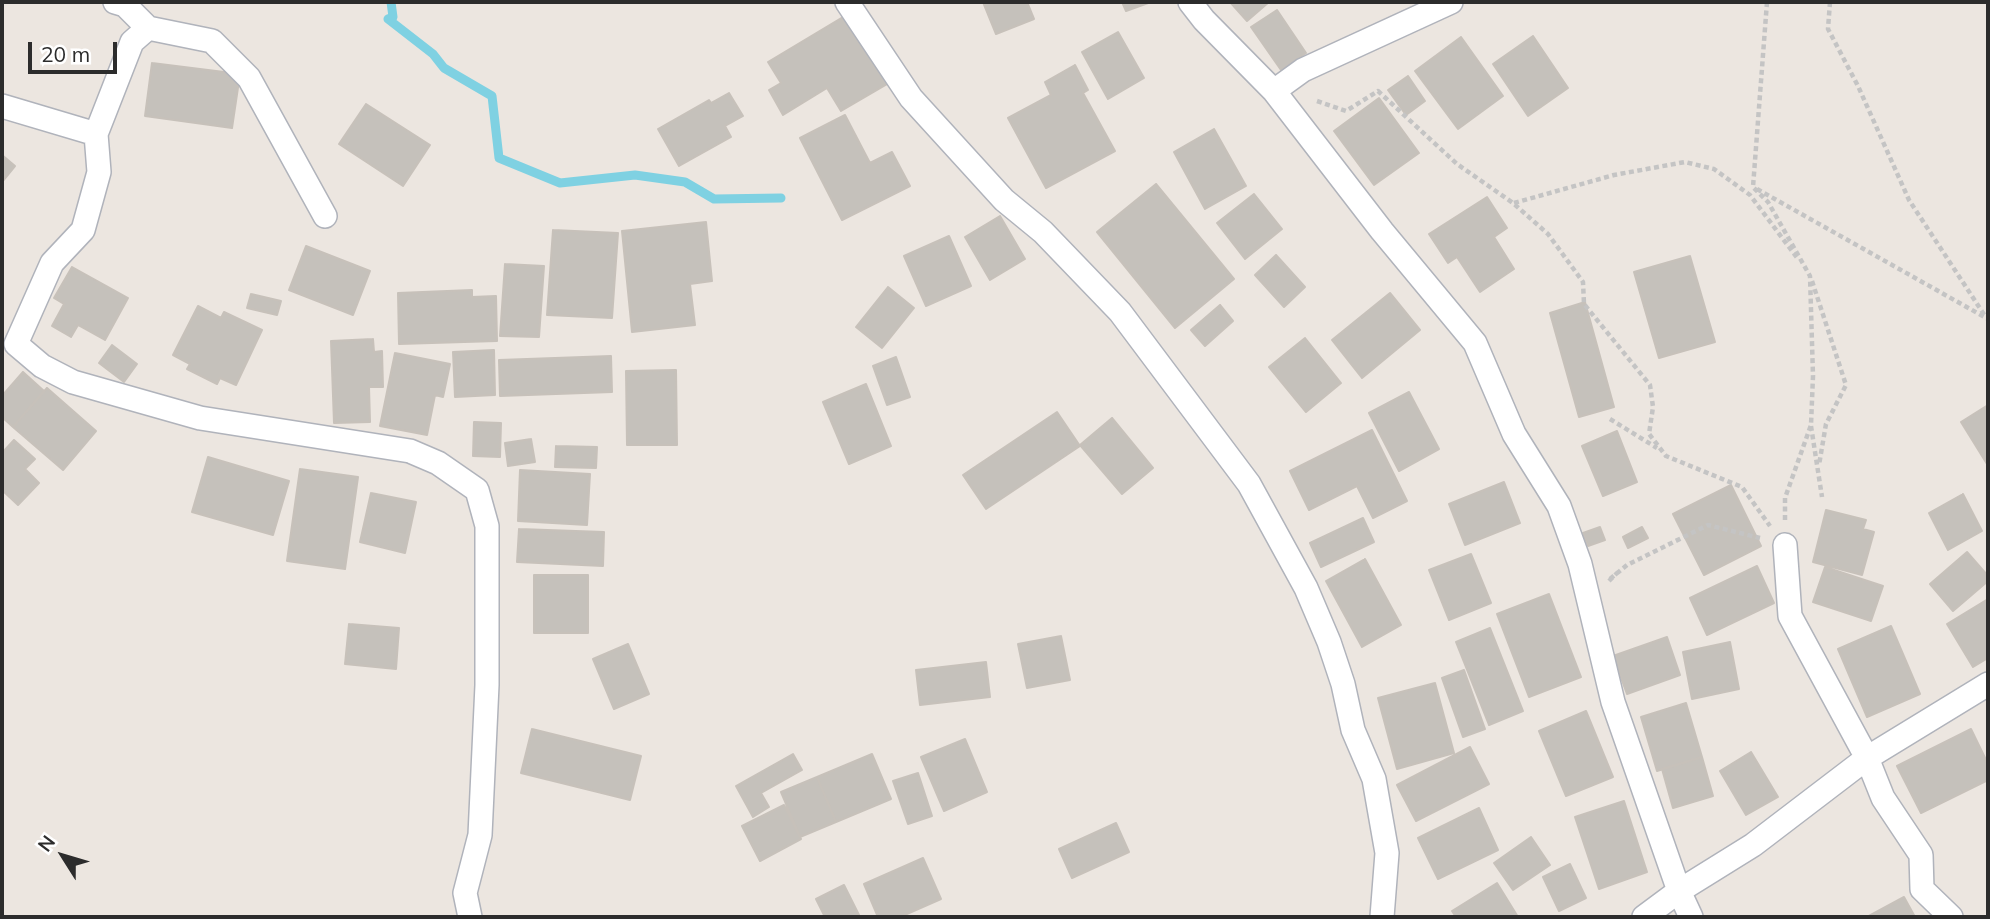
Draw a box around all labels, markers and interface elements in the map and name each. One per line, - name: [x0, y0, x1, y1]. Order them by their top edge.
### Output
- scale bar: [32, 28, 121, 72]
- text: 20 m: [41, 41, 90, 67]
- north arrow: [28, 821, 98, 891]
- text: N: [32, 830, 60, 856]

